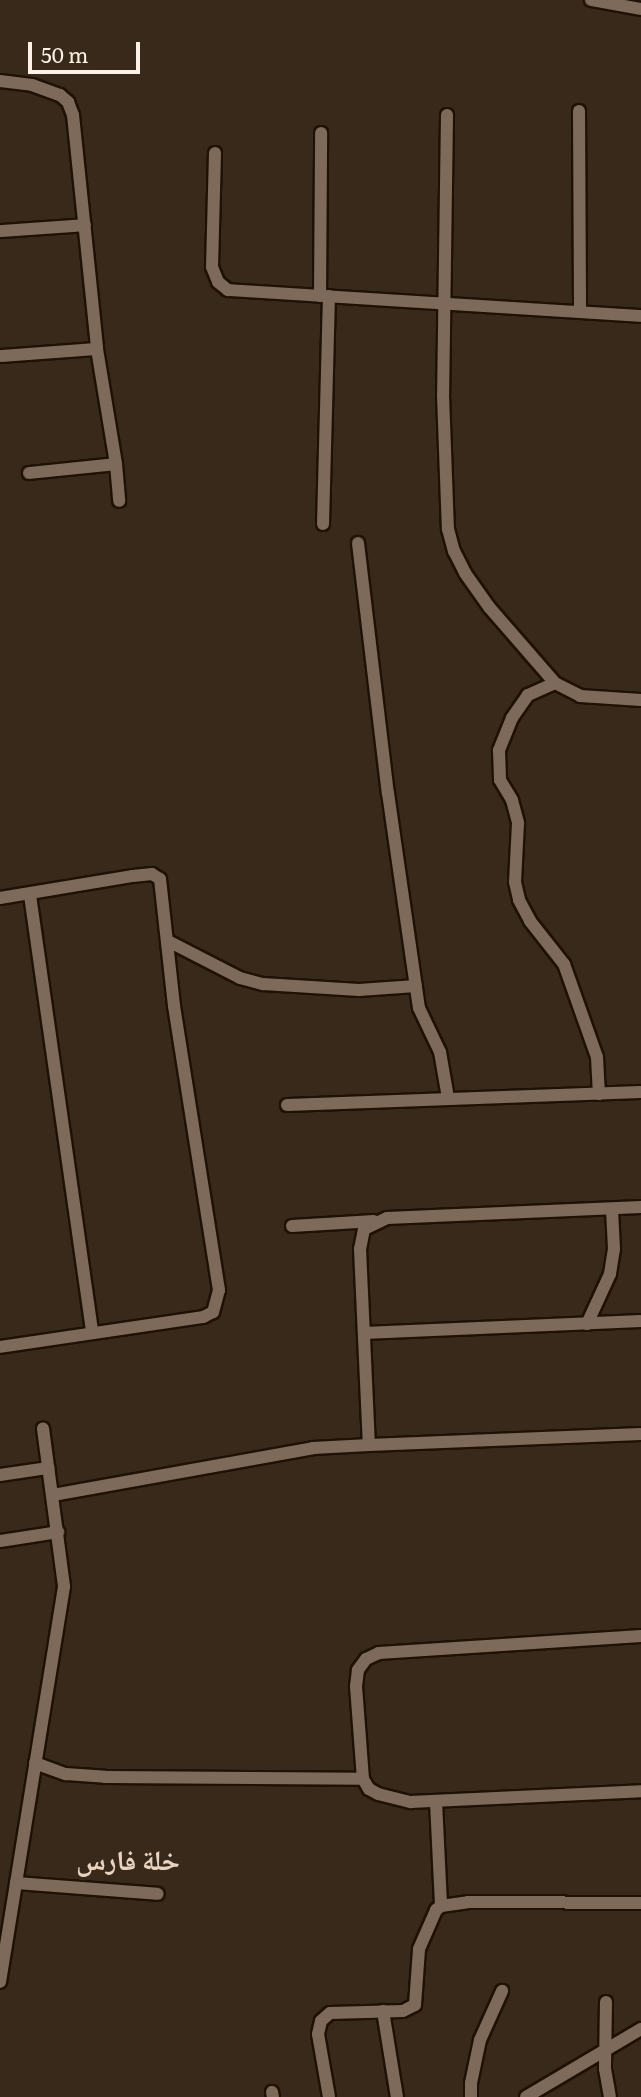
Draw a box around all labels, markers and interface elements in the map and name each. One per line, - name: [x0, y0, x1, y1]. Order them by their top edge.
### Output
- scale bar: [32, 28, 144, 72]
- text: 50 m: [41, 38, 88, 69]
- district label: خلة فارس: [76, 1841, 180, 1875]

